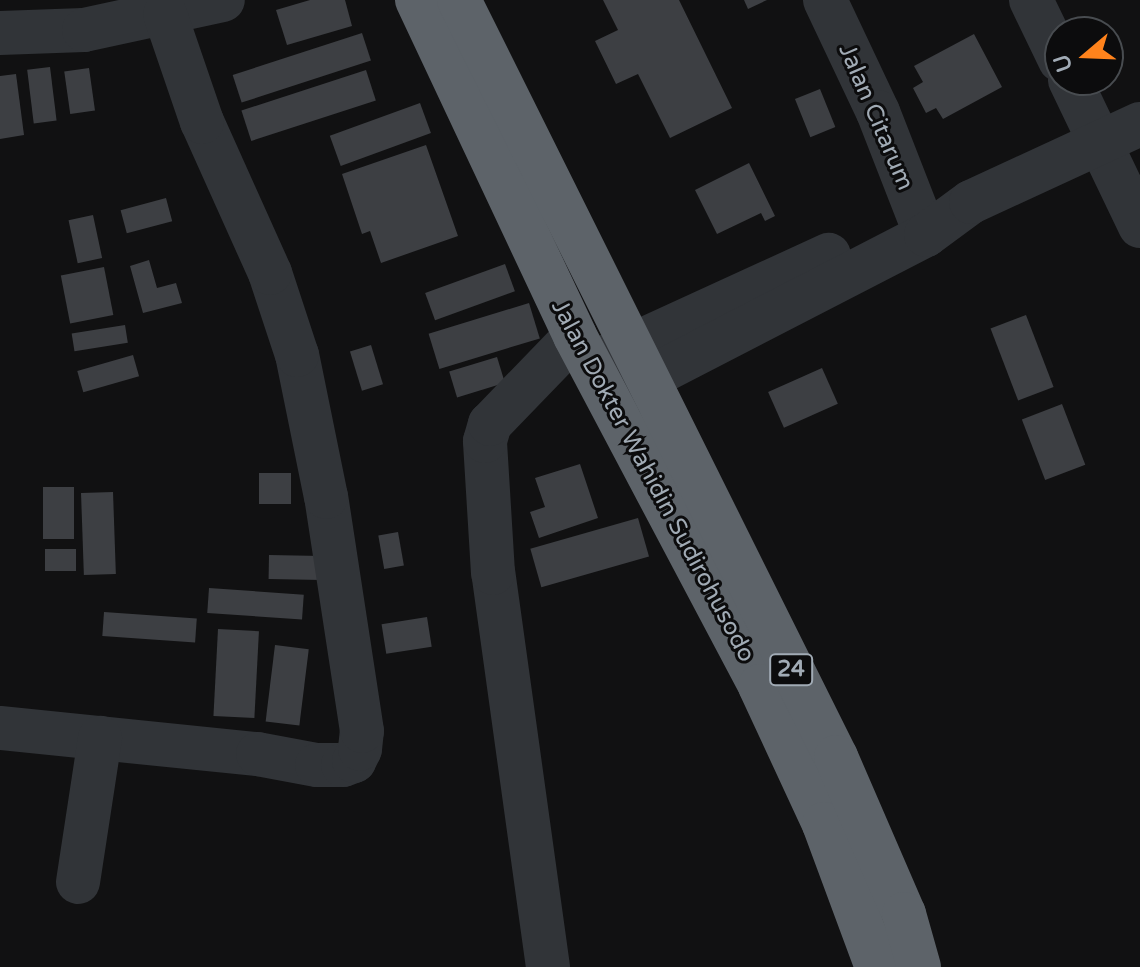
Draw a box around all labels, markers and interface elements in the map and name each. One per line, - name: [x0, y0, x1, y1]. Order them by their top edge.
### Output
- north arrow: [1044, 16, 1124, 96]
- street label: Jalan Citarum: [832, 40, 920, 194]
- text: U: [1048, 51, 1078, 75]
- street label: Jalan Dokter Wahidin Sudirohusodo: [545, 295, 761, 667]
- road number: 24: [769, 652, 813, 688]

